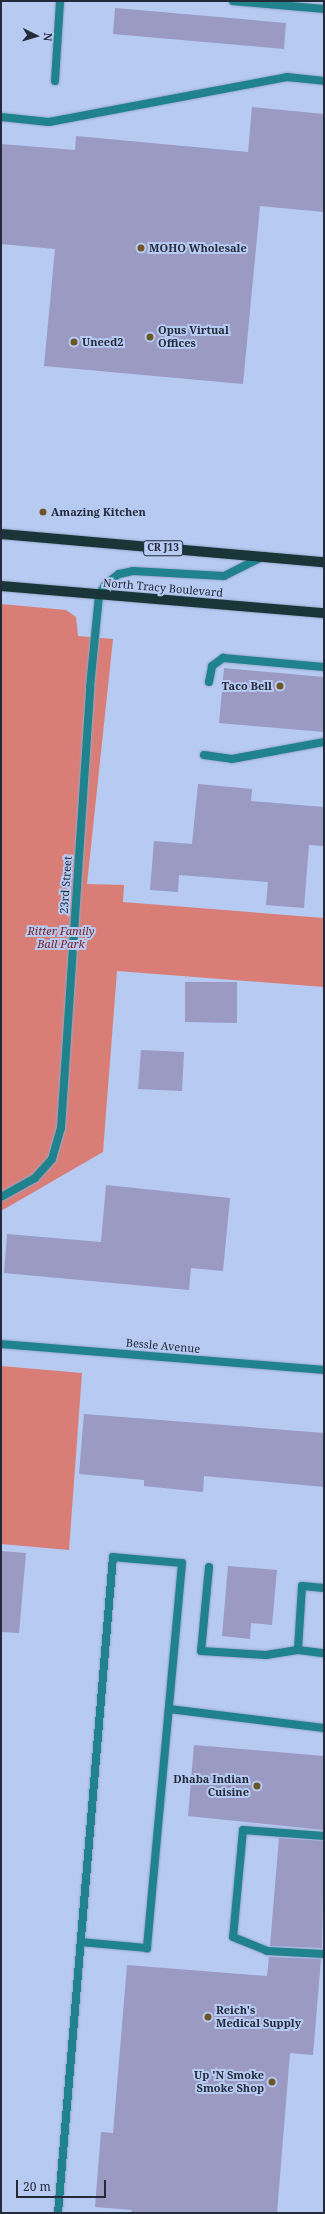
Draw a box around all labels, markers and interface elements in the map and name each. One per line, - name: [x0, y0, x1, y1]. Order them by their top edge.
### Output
- north arrow: [16, 16, 56, 56]
- text: N: [41, 32, 56, 42]
- place label: MOHO Wholesale: [149, 241, 247, 255]
- marker: MOHO Wholesale: [136, 243, 146, 253]
- place label: Opus Virtual Offices: [158, 324, 229, 350]
- marker: Opus Virtual Offices: [145, 332, 155, 342]
- place label: Uneed2: [82, 335, 123, 349]
- marker: Uneed2: [69, 337, 79, 347]
- place label: Amazing Kitchen: [51, 505, 146, 519]
- marker: Amazing Kitchen: [38, 507, 48, 517]
- road number: CR J13: [143, 540, 183, 556]
- street label: North Tracy Boulevard: [102, 576, 224, 600]
- place label: Taco Bell: [222, 679, 272, 693]
- marker: Taco Bell: [275, 681, 285, 691]
- street label: 23rd Street: [57, 856, 75, 914]
- park label: Ritter Family Ball Park: [28, 925, 94, 951]
- street label: Bessle Avenue: [125, 1336, 201, 1356]
- place label: Dhaba Indian Cuisine: [173, 1773, 249, 1799]
- marker: Dhaba Indian Cuisine: [252, 1781, 262, 1791]
- place label: Reich's Medical Supply: [216, 2004, 301, 2030]
- marker: Reich's Medical Supply: [203, 2012, 213, 2022]
- place label: Up 'N Smoke Smoke Shop: [194, 2069, 264, 2095]
- marker: Up 'N Smoke Smoke Shop: [267, 2077, 277, 2087]
- scale bar: [18, 2172, 108, 2198]
- text: 20 m: [23, 2178, 51, 2195]

